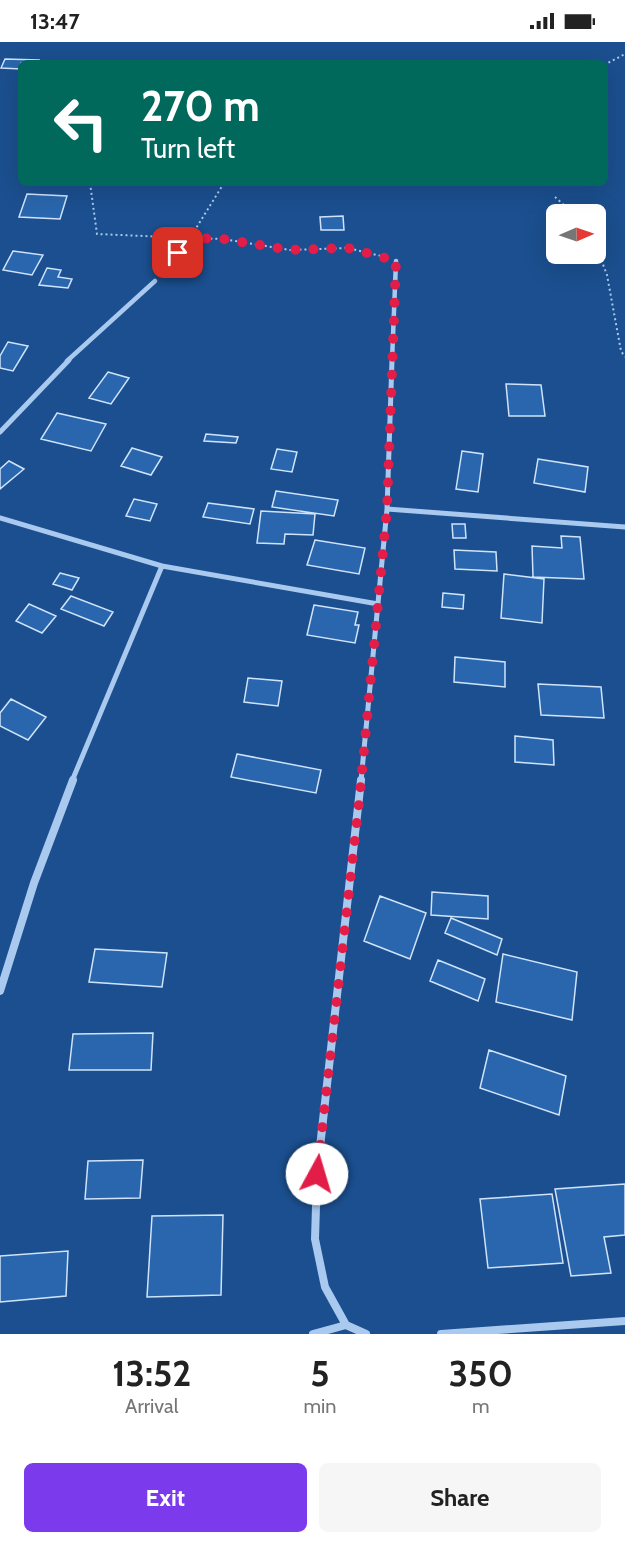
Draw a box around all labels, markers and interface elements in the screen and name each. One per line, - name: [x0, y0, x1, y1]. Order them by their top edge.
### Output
- text: 13:47: [30, 8, 80, 35]
- text: 270 m: [141, 80, 260, 132]
- icon: left: [42, 84, 120, 162]
- text: Turn left: [141, 132, 235, 165]
- north arrow: [546, 204, 606, 264]
- map controls: [546, 204, 606, 264]
- pin: [152, 227, 203, 278]
- icon: arrive: [161, 236, 194, 269]
- position arrow: [285, 1142, 349, 1206]
- text: 13:52: [112, 1351, 191, 1395]
- text: 5: [310, 1351, 330, 1395]
- text: 350: [449, 1351, 513, 1395]
- text: Arrival: [125, 1394, 178, 1418]
- text: min: [303, 1394, 336, 1418]
- text: m: [472, 1394, 489, 1418]
- button: Exit: [24, 1463, 307, 1532]
- button: Share: [319, 1463, 601, 1532]

